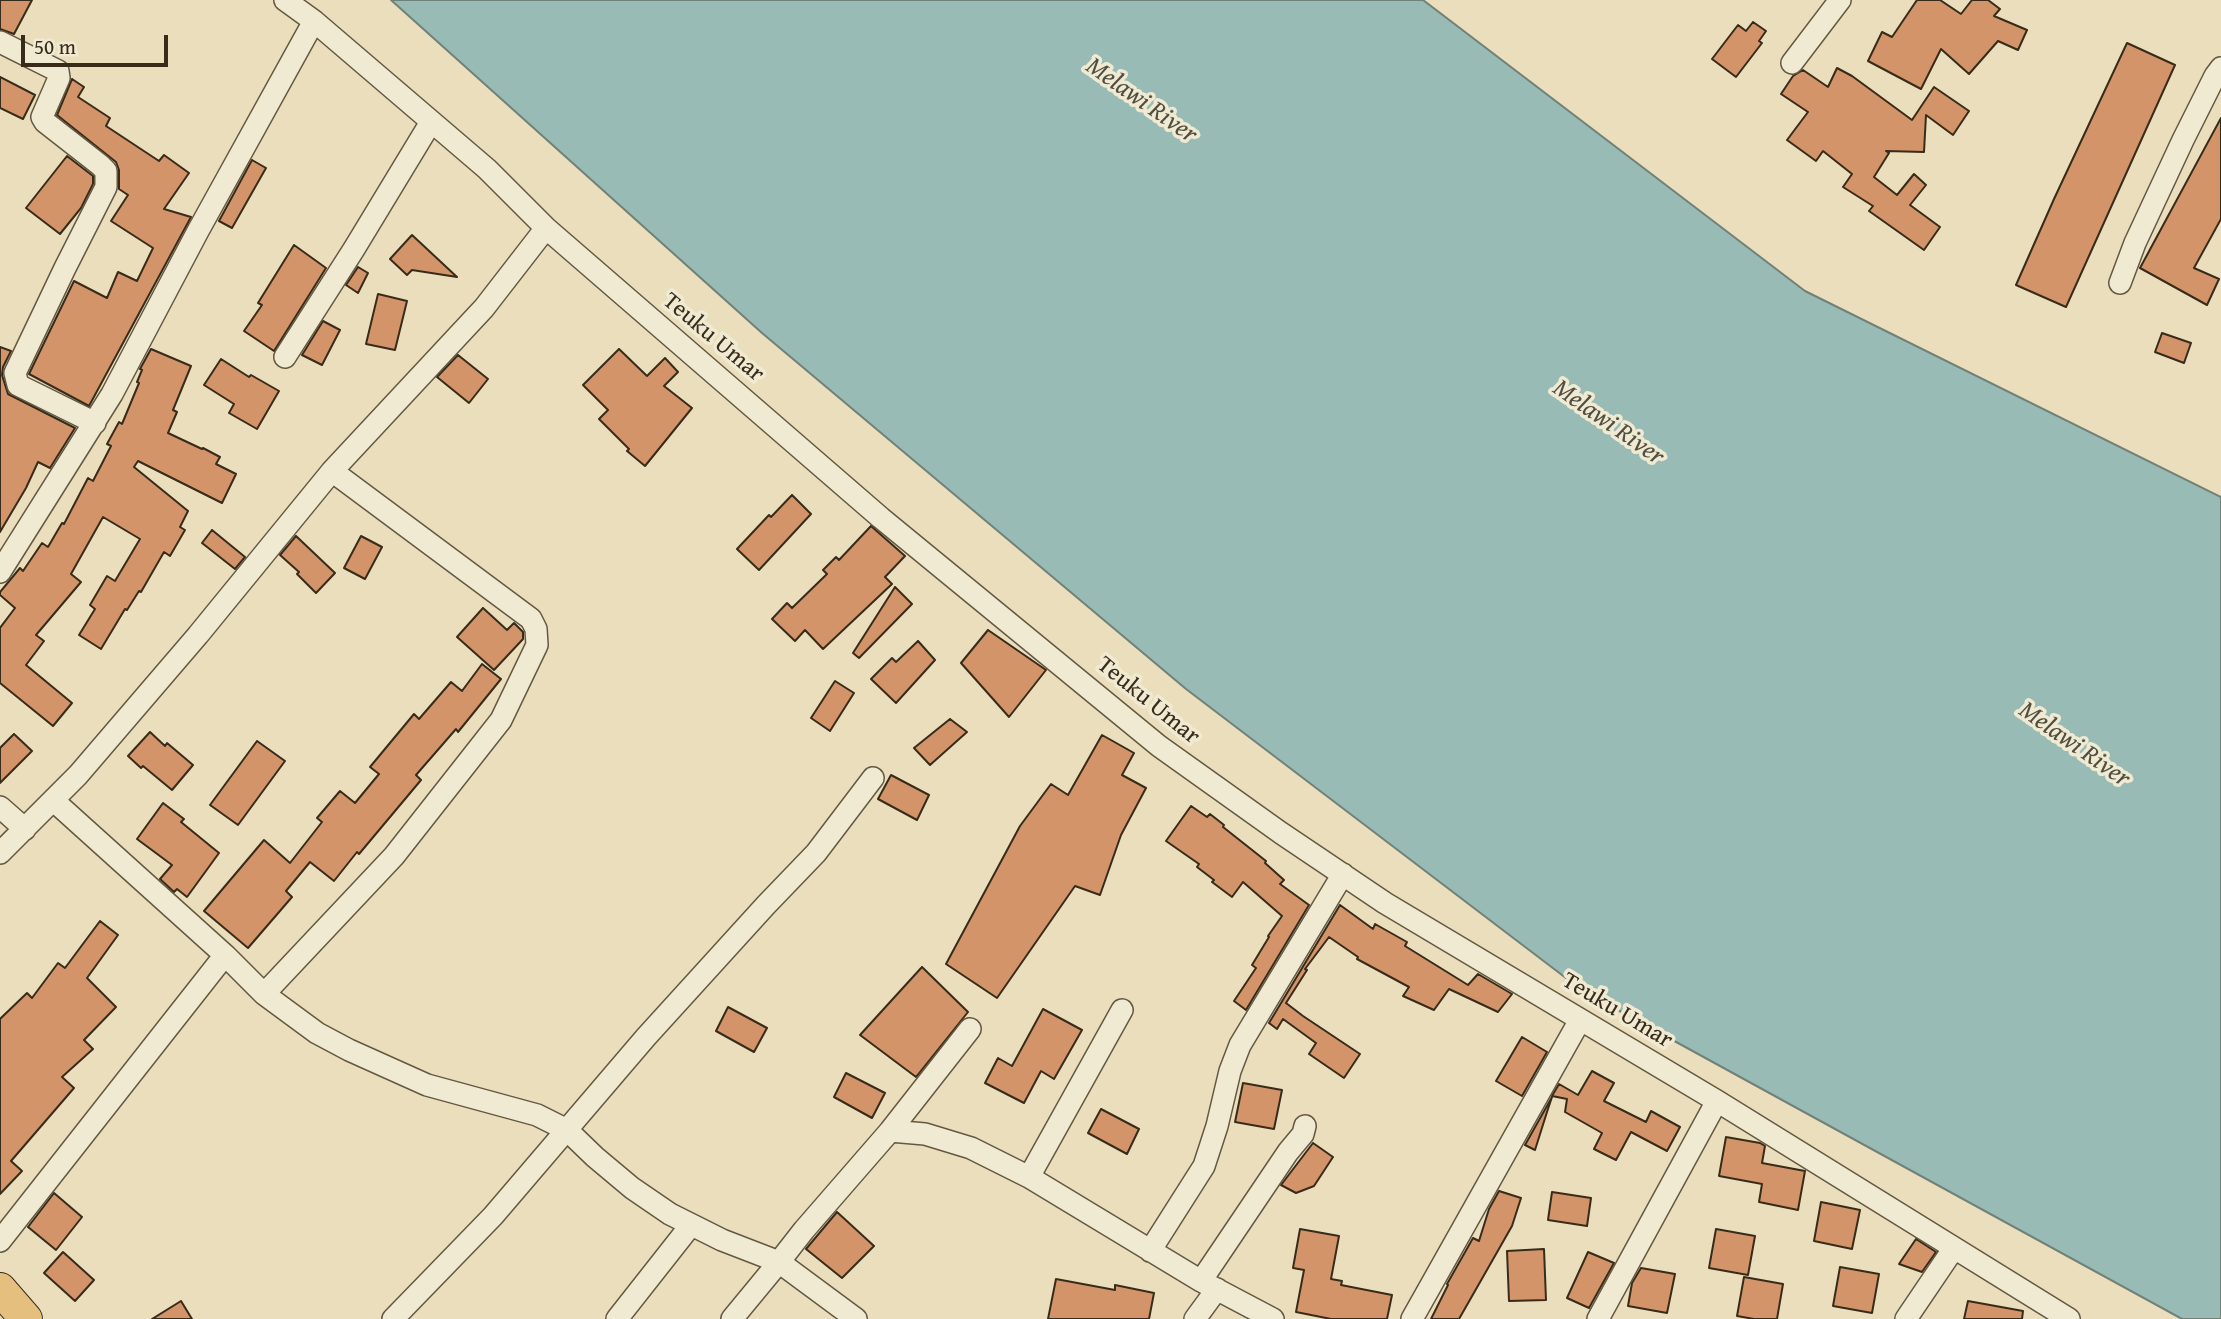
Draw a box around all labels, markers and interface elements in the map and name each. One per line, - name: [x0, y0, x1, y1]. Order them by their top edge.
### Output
- scale bar: [24, 21, 172, 65]
- text: 50 m: [34, 31, 76, 62]
- water label: Melawi River: [1079, 51, 1203, 151]
- street label: Teuku Umar: [656, 287, 770, 389]
- water label: Melawi River: [1546, 373, 1670, 473]
- street label: Teuku Umar: [1091, 651, 1205, 751]
- water label: Melawi River: [2012, 695, 2136, 795]
- street label: Teuku Umar: [1556, 967, 1678, 1055]

